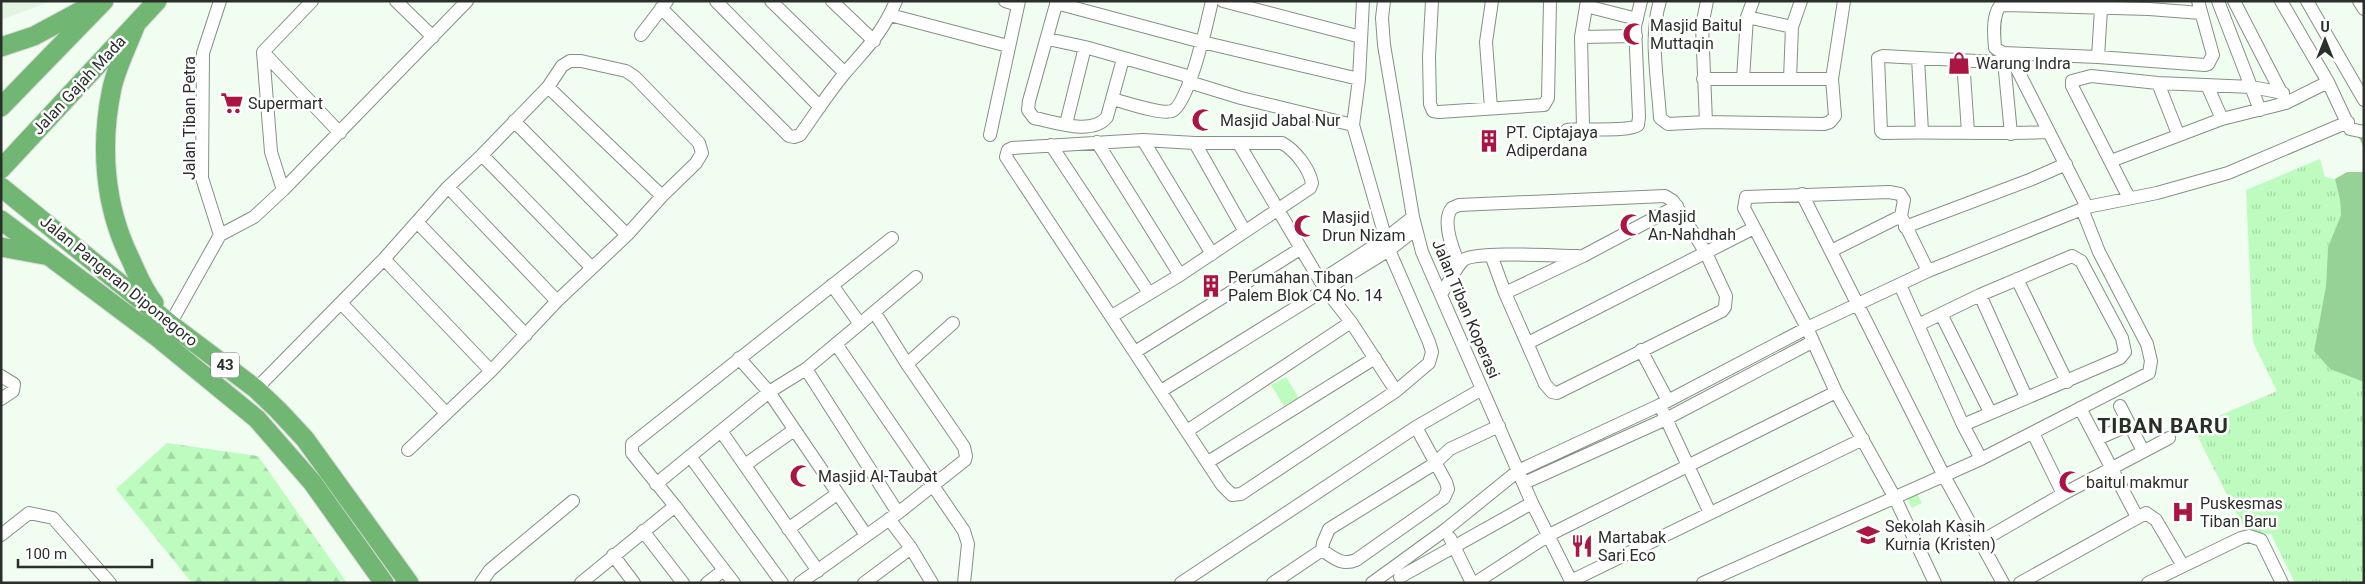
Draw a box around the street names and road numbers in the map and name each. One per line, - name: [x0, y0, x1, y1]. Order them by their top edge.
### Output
- street label: Jalan Gajah Mada: [28, 32, 130, 138]
- street label: Jalan Tiban Petra: [180, 56, 199, 180]
- street label: Jalan Pangeran Diponegoro: [37, 212, 201, 350]
- street label: Jalan Tiban Koperasi: [1428, 237, 1504, 381]
- road number: 43: [211, 352, 239, 378]

